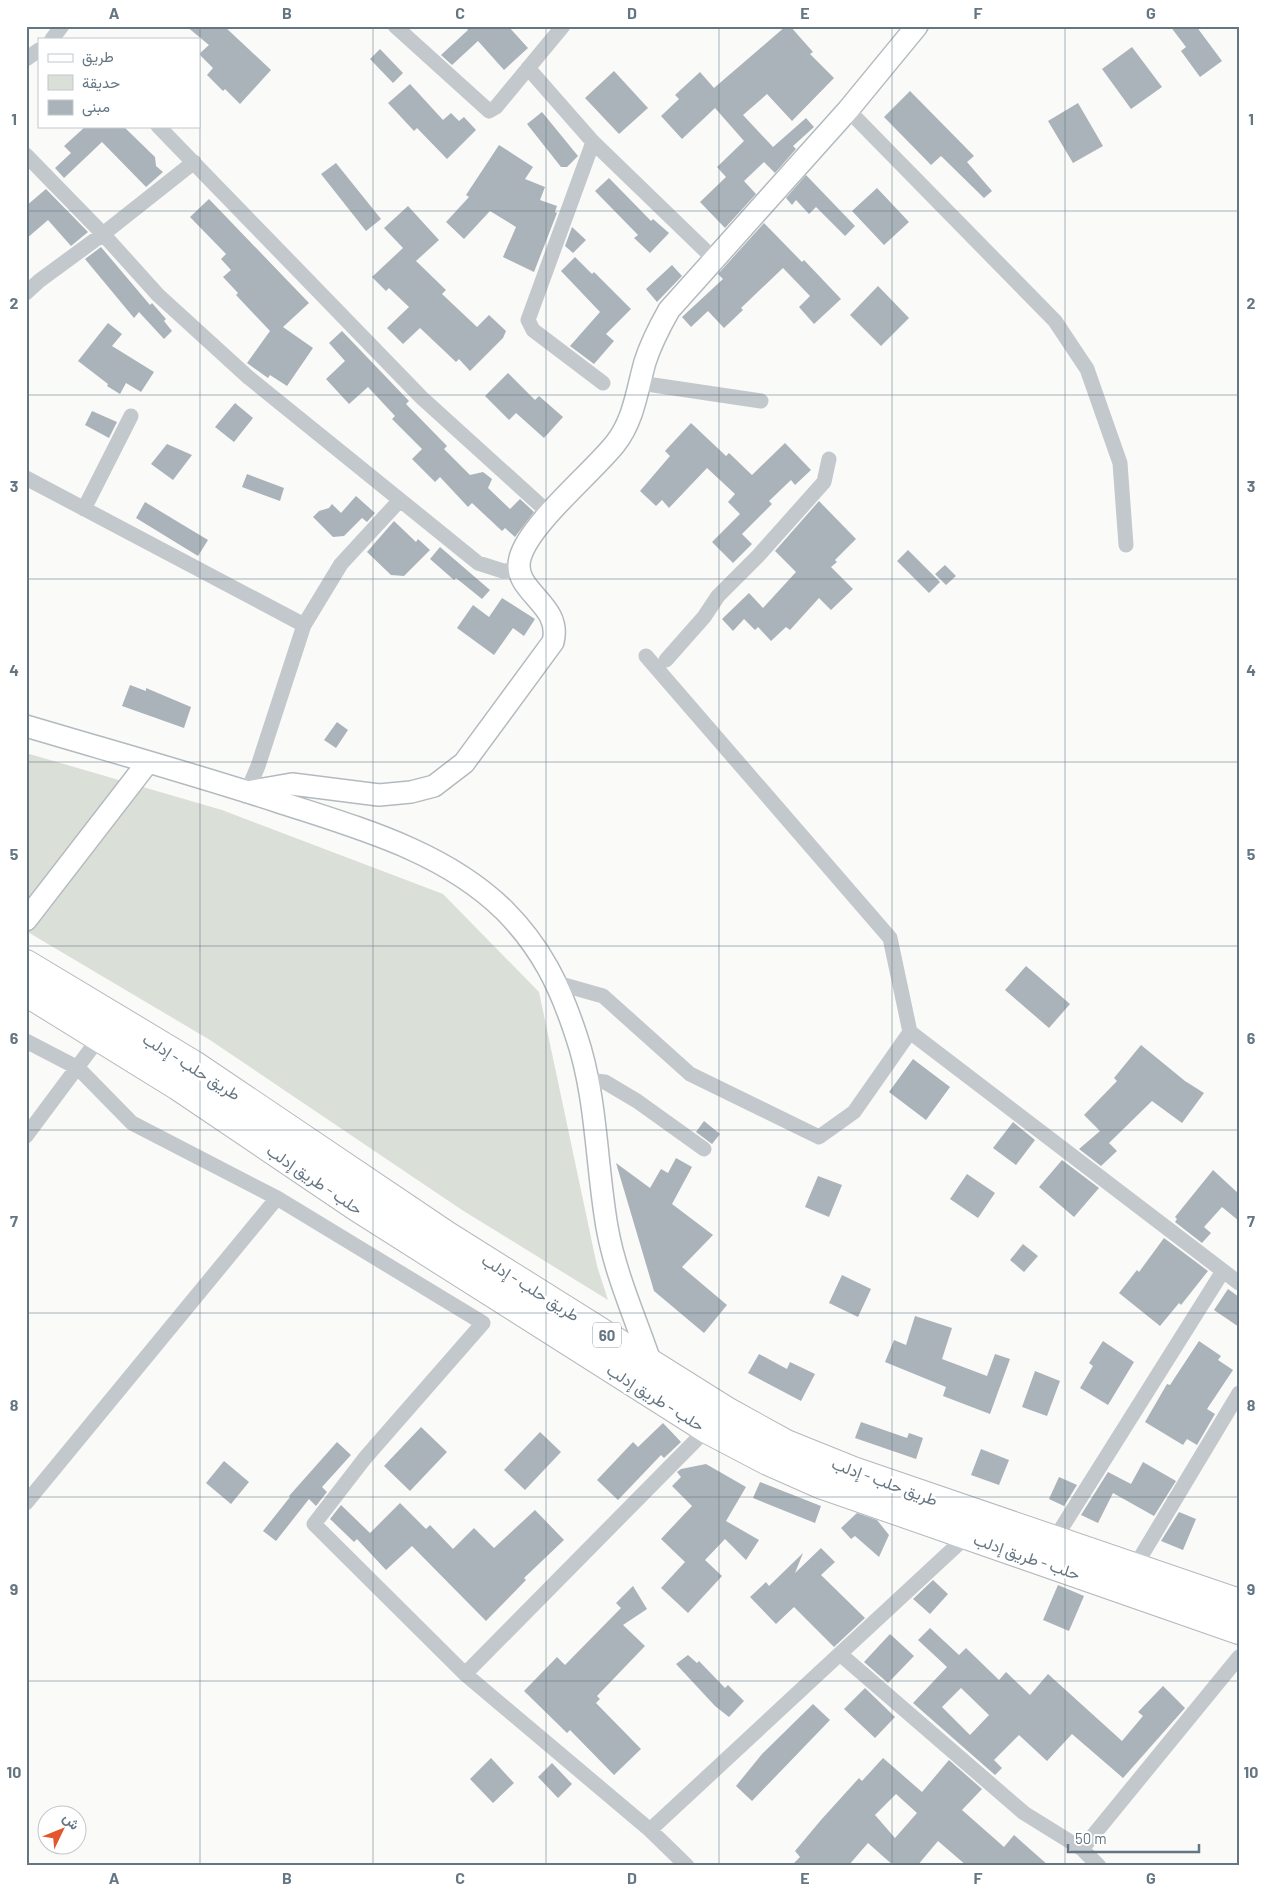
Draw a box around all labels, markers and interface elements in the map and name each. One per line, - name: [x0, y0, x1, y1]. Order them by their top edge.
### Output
- text: A: [109, 3, 120, 22]
- text: B: [282, 3, 292, 22]
- text: C: [455, 3, 465, 22]
- text: D: [627, 3, 637, 22]
- text: E: [800, 3, 810, 22]
- text: F: [974, 3, 983, 22]
- text: G: [1146, 3, 1156, 22]
- legend: [38, 38, 200, 128]
- text: طريق: [82, 47, 114, 67]
- text: حديقة: [82, 73, 120, 92]
- text: مبنى: [82, 97, 110, 117]
- text: 1: [11, 109, 17, 128]
- text: 1: [1248, 109, 1254, 128]
- text: 2: [10, 293, 19, 312]
- text: 2: [1247, 293, 1256, 312]
- text: 3: [10, 476, 18, 495]
- text: 3: [1247, 476, 1255, 495]
- text: 4: [9, 660, 19, 679]
- text: 4: [1246, 660, 1256, 679]
- text: 5: [10, 844, 19, 863]
- text: 5: [1247, 844, 1256, 863]
- text: 6: [10, 1028, 19, 1047]
- street label: طريق حلب - إدلب: [139, 1028, 244, 1105]
- text: 6: [1247, 1028, 1256, 1047]
- street label: حلب - طريق إدلب: [262, 1140, 367, 1220]
- text: 7: [10, 1211, 18, 1230]
- text: 7: [1247, 1211, 1255, 1230]
- street label: طريق حلب - إدلب: [478, 1249, 583, 1326]
- road number: 60: [593, 1322, 621, 1348]
- street label: حلب - طريق إدلب: [603, 1359, 708, 1436]
- text: 8: [10, 1395, 19, 1414]
- text: 8: [1247, 1395, 1256, 1414]
- street label: طريق حلب - إدلب: [829, 1453, 941, 1511]
- street label: حلب - طريق إدلب: [971, 1529, 1083, 1585]
- text: 9: [10, 1579, 18, 1598]
- text: 9: [1247, 1579, 1255, 1598]
- text: 10: [7, 1762, 21, 1781]
- text: 10: [1244, 1762, 1258, 1781]
- north arrow: [38, 1804, 88, 1854]
- text: ش: [59, 1809, 84, 1834]
- scale bar: [1068, 1822, 1199, 1854]
- text: 50 m: [1075, 1829, 1107, 1847]
- text: A: [109, 1868, 120, 1887]
- text: B: [282, 1868, 292, 1887]
- text: C: [455, 1868, 465, 1887]
- text: D: [627, 1868, 637, 1887]
- text: E: [800, 1868, 810, 1887]
- text: F: [974, 1868, 983, 1887]
- text: G: [1146, 1868, 1156, 1887]

